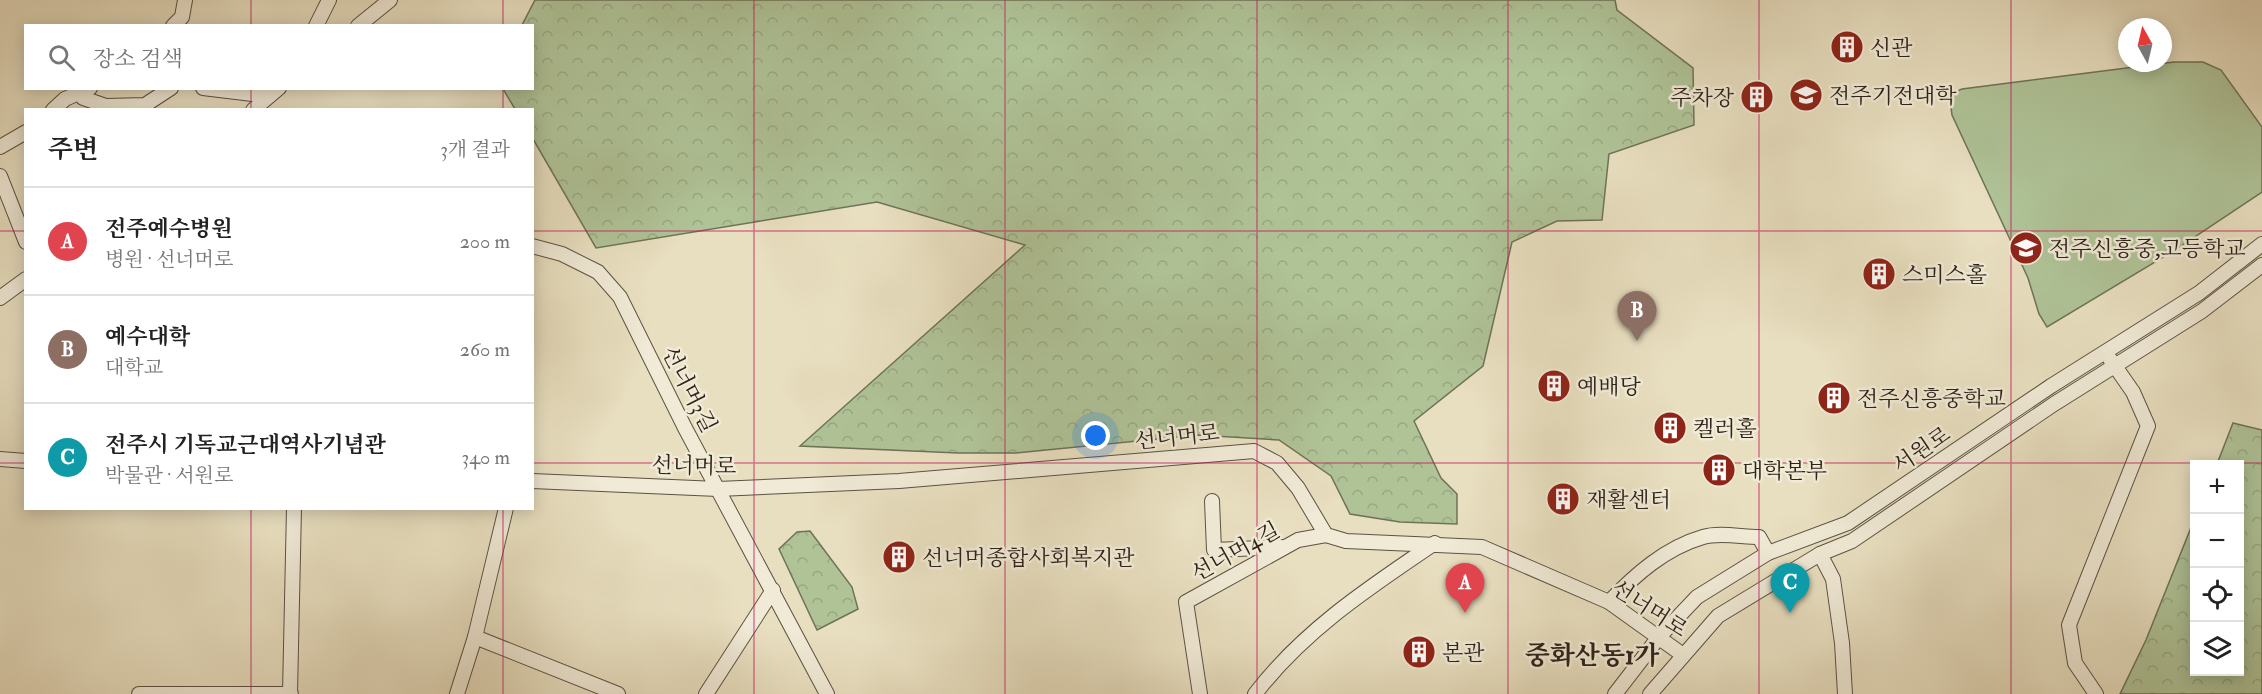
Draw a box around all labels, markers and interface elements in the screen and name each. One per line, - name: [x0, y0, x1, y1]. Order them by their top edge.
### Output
- north arrow: [2118, 18, 2172, 72]
- search box: [24, 24, 534, 90]
- building icon: 신관: [1829, 29, 1865, 65]
- place label: 신관: [1870, 34, 1913, 62]
- icon: search: [45, 41, 78, 74]
- text: 장소 검색: [93, 45, 183, 73]
- school or university icon: 전주기전대학: [1788, 77, 1824, 113]
- building icon: 주차장: [1739, 79, 1775, 115]
- place label: 전주기전대학: [1829, 82, 1957, 110]
- place label: 주차장: [1670, 84, 1735, 112]
- text: 주변: [48, 134, 98, 166]
- text: 3개 결과: [440, 137, 510, 162]
- text: 전주예수병원: [105, 215, 233, 243]
- text: A: [61, 229, 74, 254]
- text: 200 m: [460, 229, 510, 254]
- school or university icon: 전주신흥중,고등학교: [2008, 230, 2044, 266]
- place label: 전주신흥중,고등학교: [2049, 235, 2246, 263]
- text: 병원 · 선너머로: [105, 247, 233, 272]
- building icon: 스미스홀: [1861, 256, 1897, 292]
- place label: 스미스홀: [1902, 261, 1987, 289]
- pin: B: [1618, 292, 1656, 341]
- text: 예수대학: [105, 323, 190, 351]
- text: B: [61, 337, 74, 362]
- text: 260 m: [460, 337, 510, 362]
- street label: 선너머3길: [655, 341, 723, 437]
- text: 대학교: [105, 355, 163, 380]
- building icon: 예배당: [1536, 368, 1572, 404]
- place label: 예배당: [1577, 373, 1642, 401]
- building icon: 전주신흥중학교: [1816, 380, 1852, 416]
- place label: 전주신흥중학교: [1857, 385, 2006, 413]
- building icon: 켈러홀: [1652, 410, 1688, 446]
- place label: 켈러홀: [1693, 415, 1757, 443]
- street label: 선너머로: [1133, 419, 1221, 455]
- street label: 서원로: [1887, 420, 1956, 479]
- your location: [1081, 421, 1110, 450]
- text: 전주시 기독교근대역사기념관: [105, 431, 386, 459]
- text: C: [60, 445, 75, 470]
- text: 340 m: [462, 445, 510, 470]
- street label: 선너머로: [651, 451, 737, 481]
- building icon: 대학본부: [1701, 452, 1737, 488]
- place label: 대학본부: [1742, 457, 1827, 485]
- map controls: [2190, 460, 2244, 676]
- button: +: [2190, 460, 2244, 514]
- text: 박물관 · 서원로: [105, 463, 233, 488]
- building icon: 재활센터: [1545, 481, 1581, 517]
- place label: 재활센터: [1586, 486, 1671, 514]
- button: −: [2190, 514, 2244, 568]
- street label: 선너머4길: [1186, 516, 1285, 588]
- building icon: 선너머종합사회복지관: [881, 539, 917, 575]
- place label: 선너머종합사회복지관: [922, 544, 1135, 572]
- pin: A: [1446, 564, 1484, 613]
- pin: C: [1770, 564, 1810, 613]
- button: locate: [2190, 568, 2244, 622]
- street label: 선너머로: [1606, 574, 1693, 644]
- button: layers: [2190, 622, 2244, 676]
- building icon: 본관: [1401, 634, 1437, 670]
- place label: 본관: [1442, 639, 1485, 667]
- district label: 중화산동1가: [1525, 640, 1660, 672]

